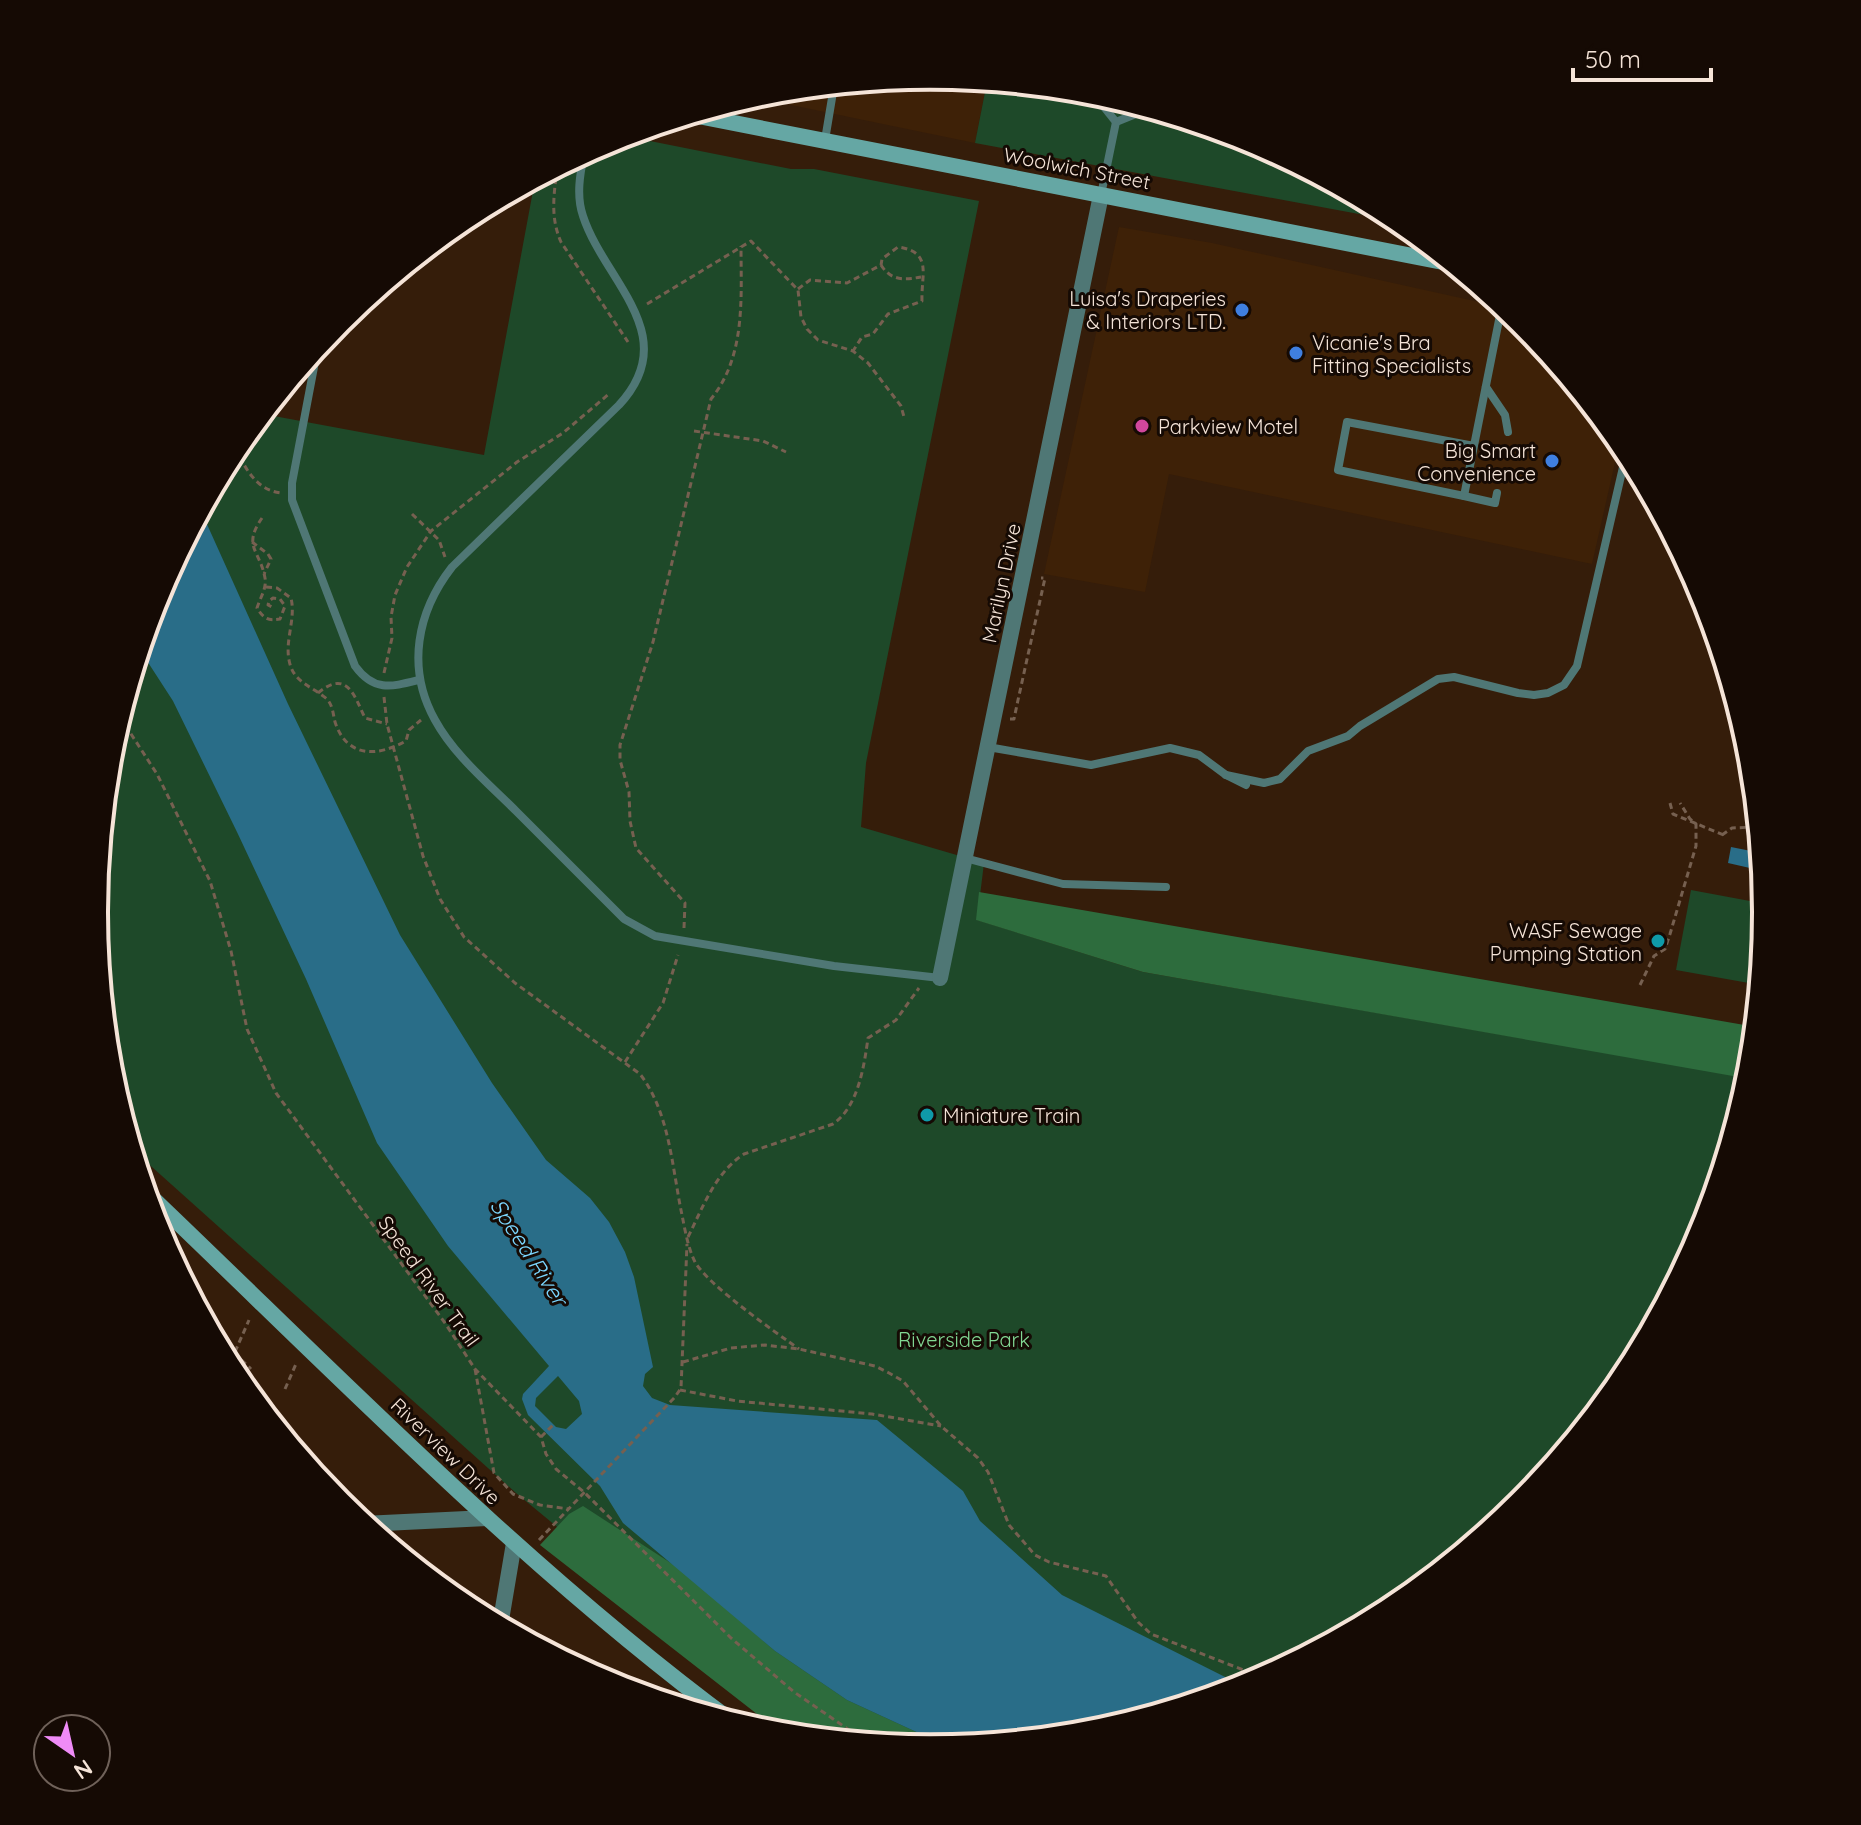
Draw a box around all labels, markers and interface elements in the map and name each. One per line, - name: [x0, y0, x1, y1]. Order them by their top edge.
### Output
- scale bar: [1573, 32, 1711, 82]
- text: 50 m: [1585, 44, 1641, 74]
- street label: Woolwich Street: [1002, 142, 1153, 194]
- place label: Luisa's Draperies & Interiors LTD.: [1069, 286, 1226, 334]
- marker: Luisa's Draperies & Interiors LTD.: [1233, 301, 1251, 319]
- place label: Vicanie's Bra Fitting Specialists: [1312, 330, 1471, 378]
- marker: Vicanie's Bra Fitting Specialists: [1287, 344, 1305, 362]
- place label: Parkview Motel: [1158, 414, 1298, 439]
- marker: Parkview Motel: [1133, 417, 1151, 435]
- place label: Big Smart Convenience: [1417, 438, 1536, 486]
- marker: Big Smart Convenience: [1543, 452, 1561, 470]
- street label: Marilyn Drive: [976, 521, 1026, 645]
- place label: WASF Sewage Pumping Station: [1490, 918, 1642, 966]
- marker: WASF Sewage Pumping Station: [1649, 932, 1667, 950]
- place label: Miniature Train: [943, 1103, 1080, 1128]
- marker: Miniature Train: [918, 1106, 936, 1124]
- water label: Speed River: [484, 1193, 575, 1313]
- street label: Speed River Trail: [373, 1211, 485, 1351]
- park label: Riverside Park: [898, 1327, 1030, 1352]
- street label: Riverview Drive: [386, 1392, 506, 1510]
- north arrow: [32, 1713, 112, 1793]
- text: N: [69, 1753, 98, 1786]

